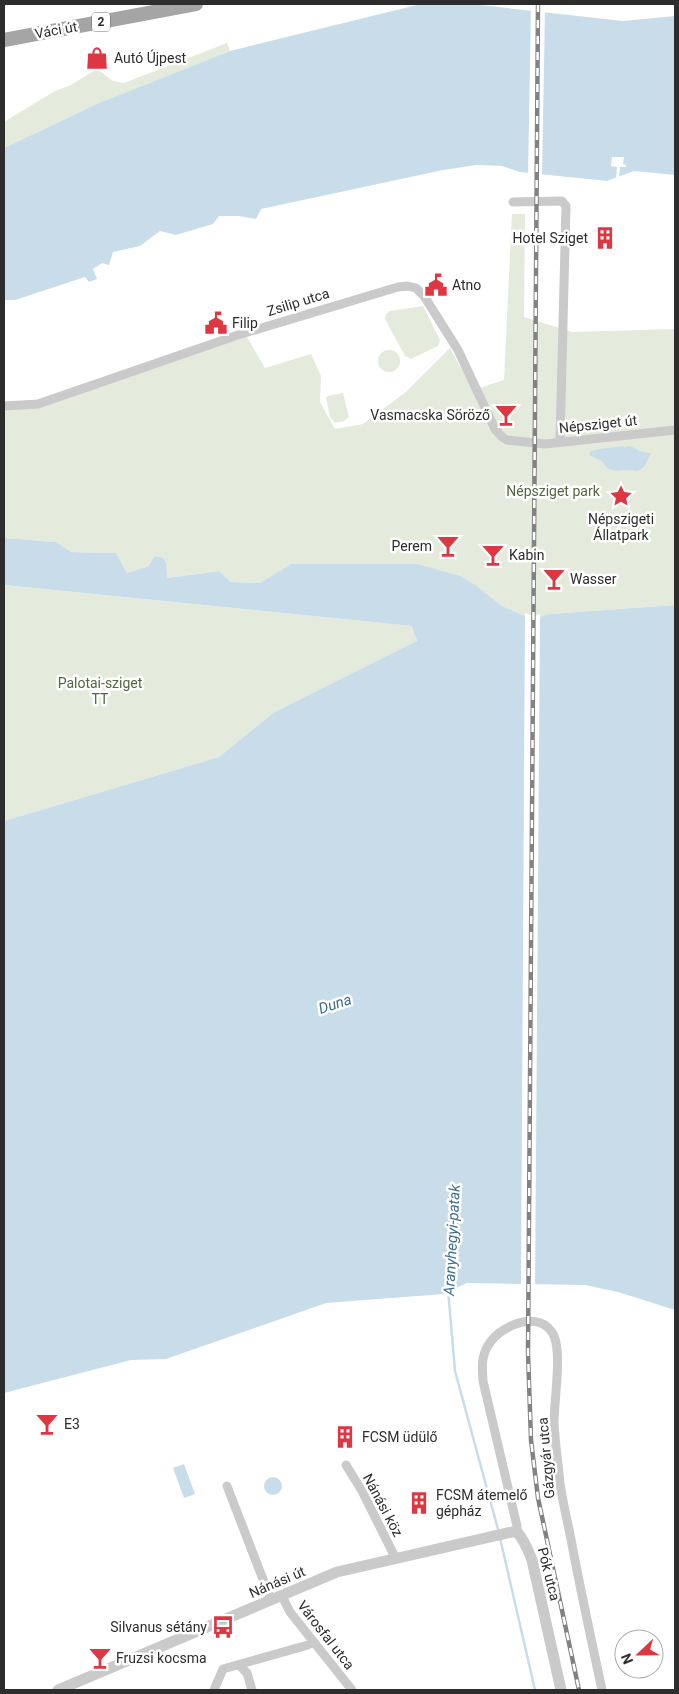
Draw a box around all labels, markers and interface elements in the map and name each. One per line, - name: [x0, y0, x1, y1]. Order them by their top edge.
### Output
- road number: 2: [92, 13, 110, 32]
- street label: Váci út: [34, 18, 79, 42]
- shop icon: Autó Újpest: [84, 45, 110, 71]
- place label: Autó Újpest: [114, 49, 187, 66]
- building icon: Hotel Sziget: [592, 225, 618, 251]
- place label: Hotel Sziget: [513, 230, 588, 246]
- public building icon: Atno: [423, 272, 449, 298]
- place label: Atno: [452, 277, 481, 293]
- street label: Zsilip utca: [265, 285, 331, 319]
- public building icon: Filip: [203, 310, 229, 336]
- place label: Filip: [232, 315, 258, 331]
- bar icon: Vasmacska Söröző: [493, 402, 519, 428]
- place label: Vasmacska Söröző: [370, 407, 490, 423]
- street label: Népsziget út: [558, 412, 638, 436]
- park label: Népsziget park: [506, 483, 601, 499]
- place icon: Népszigeti Állatpark: [608, 483, 634, 509]
- place label: Népszigeti Állatpark: [588, 511, 654, 543]
- bar icon: Perem: [435, 533, 461, 559]
- place label: Perem: [392, 538, 432, 554]
- bar icon: Kabin: [480, 542, 506, 568]
- place label: Kabin: [509, 547, 544, 563]
- bar icon: Wasser: [541, 566, 567, 592]
- place label: Wasser: [570, 571, 617, 587]
- park label: Palotai-sziget TT: [58, 675, 143, 707]
- water label: Duna: [316, 990, 354, 1018]
- water label: Aranyhegyi-patak: [440, 1183, 464, 1297]
- bar icon: E3: [34, 1411, 60, 1437]
- place label: E3: [64, 1416, 80, 1432]
- street label: Gázgyár utca: [534, 1417, 558, 1499]
- building icon: FCSM üdülő: [332, 1424, 358, 1450]
- place label: FCSM üdülő: [362, 1429, 438, 1445]
- street label: Nánási köz: [360, 1471, 406, 1539]
- place label: FCSM átemelő gépház: [436, 1487, 528, 1519]
- building icon: FCSM átemelő gépház: [406, 1490, 432, 1516]
- street label: Pók utca: [535, 1546, 563, 1602]
- street label: Nánási út: [247, 1563, 308, 1601]
- street label: Városfal utca: [294, 1598, 358, 1672]
- bus stop icon: Silvanus sétány: [210, 1614, 236, 1640]
- place label: Silvanus sétány: [110, 1619, 207, 1635]
- north arrow: [614, 1629, 664, 1679]
- bar icon: Fruzsi kocsma: [87, 1645, 113, 1671]
- place label: Fruzsi kocsma: [116, 1650, 207, 1666]
- text: N: [618, 1651, 636, 1666]

